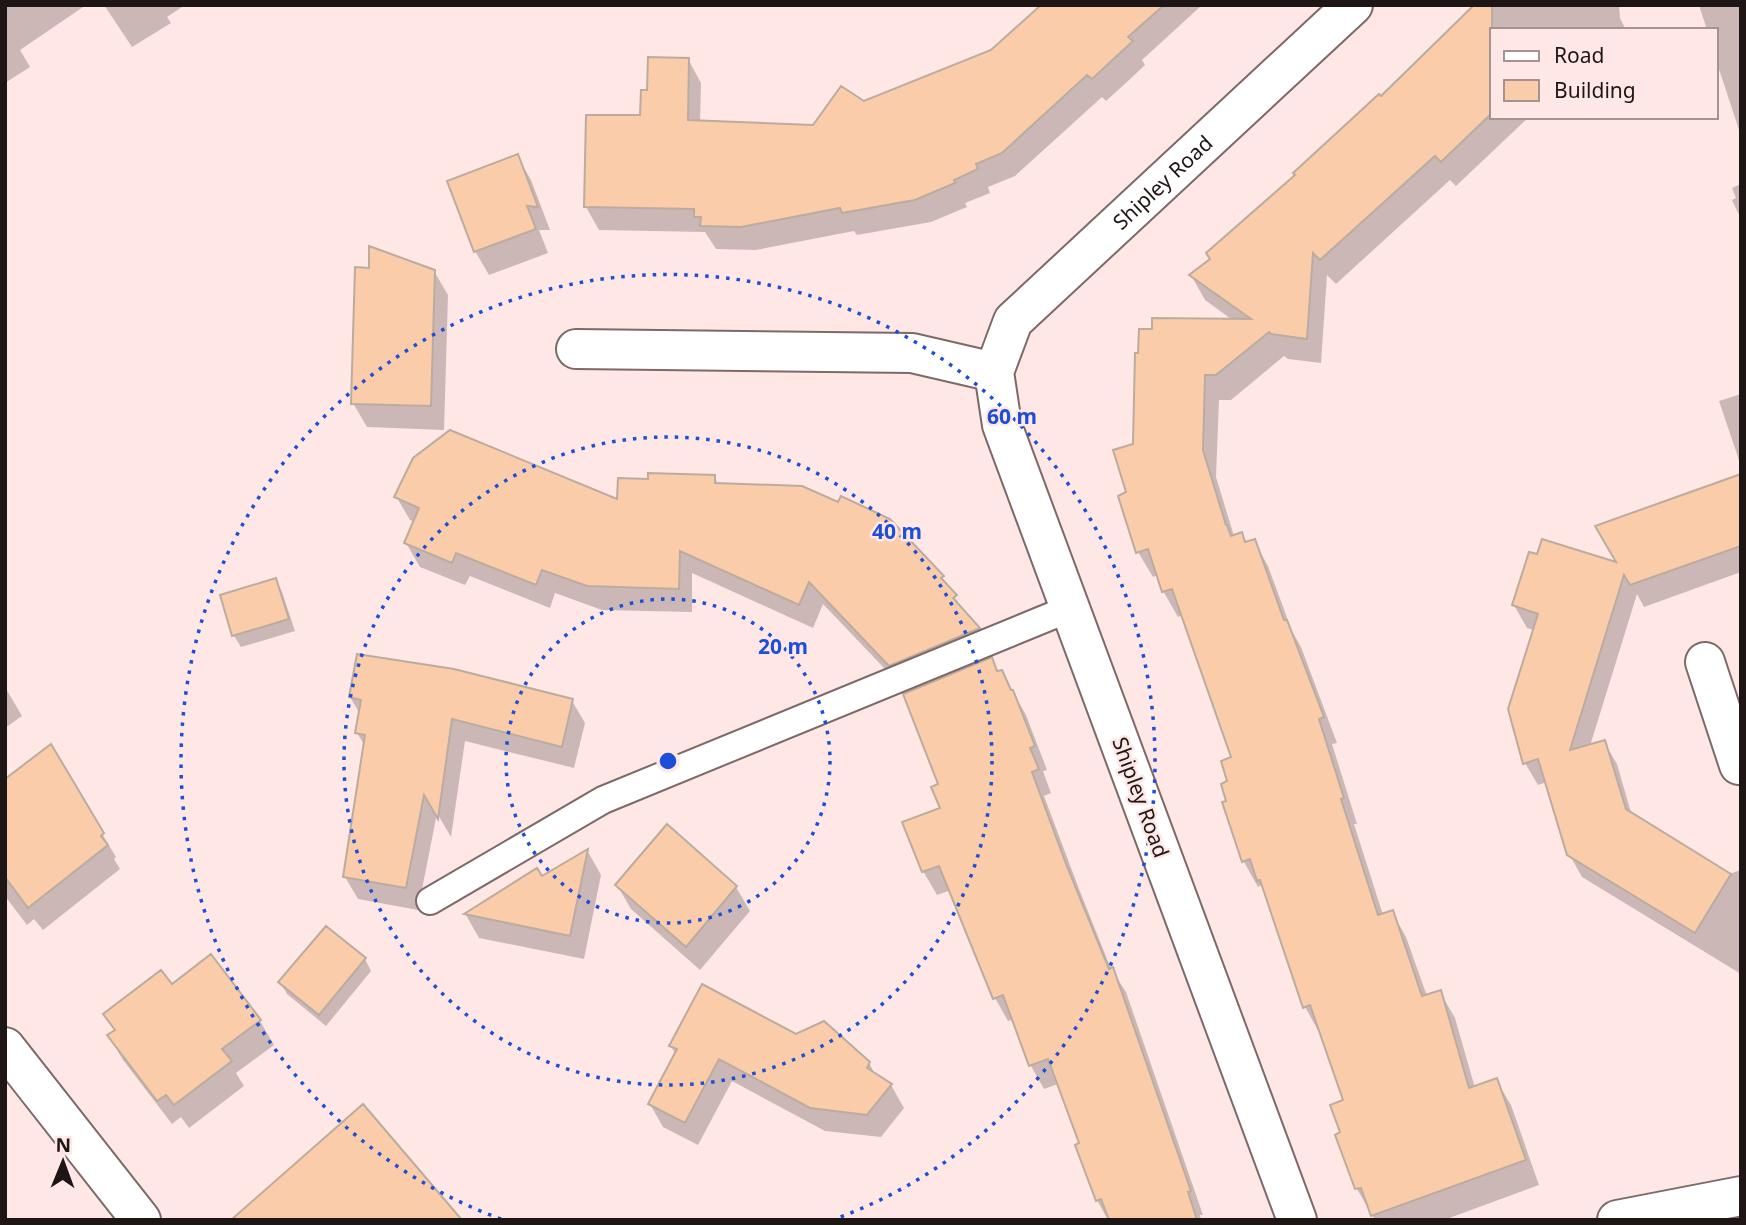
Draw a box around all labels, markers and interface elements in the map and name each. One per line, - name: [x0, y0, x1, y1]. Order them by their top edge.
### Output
- legend: [1490, 28, 1718, 119]
- text: Road: [1554, 41, 1604, 69]
- text: Building: [1554, 76, 1636, 104]
- street label: Shipley Road: [1107, 129, 1218, 235]
- text: 60 m: [987, 402, 1037, 430]
- text: 40 m: [872, 517, 922, 545]
- text: 20 m: [758, 632, 808, 660]
- street label: Shipley Road: [1106, 733, 1176, 861]
- centre of rings: [656, 749, 680, 773]
- north arrow: [28, 1127, 98, 1197]
- text: N: [55, 1132, 71, 1158]

